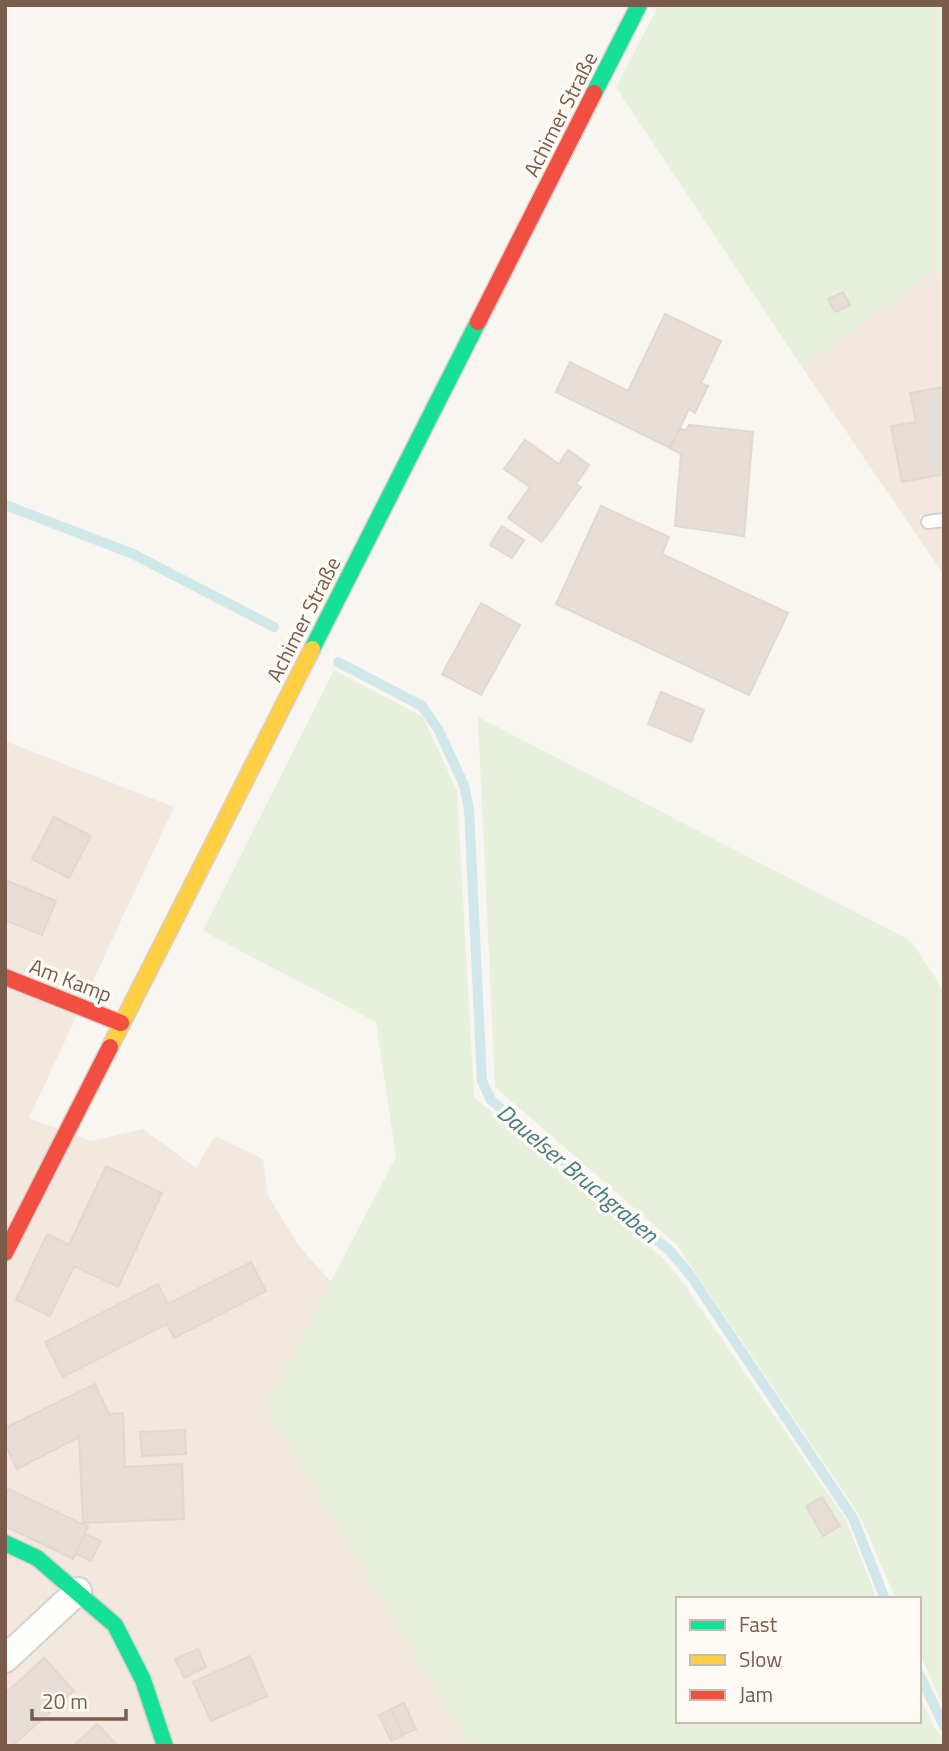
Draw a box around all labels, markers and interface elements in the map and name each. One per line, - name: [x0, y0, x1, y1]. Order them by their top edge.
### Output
- street label: Achimer Straße: [515, 46, 605, 182]
- street label: Achimer Straße: [258, 551, 348, 687]
- street label: Am Kamp: [25, 950, 117, 1010]
- water label: Dauelser Bruchgraben: [490, 1095, 667, 1251]
- legend: [676, 1597, 921, 1723]
- text: Fast: [739, 1608, 778, 1640]
- text: Slow: [739, 1643, 782, 1675]
- scale bar: [32, 1678, 126, 1722]
- text: Jam: [739, 1678, 773, 1710]
- text: 20 m: [42, 1685, 88, 1717]

